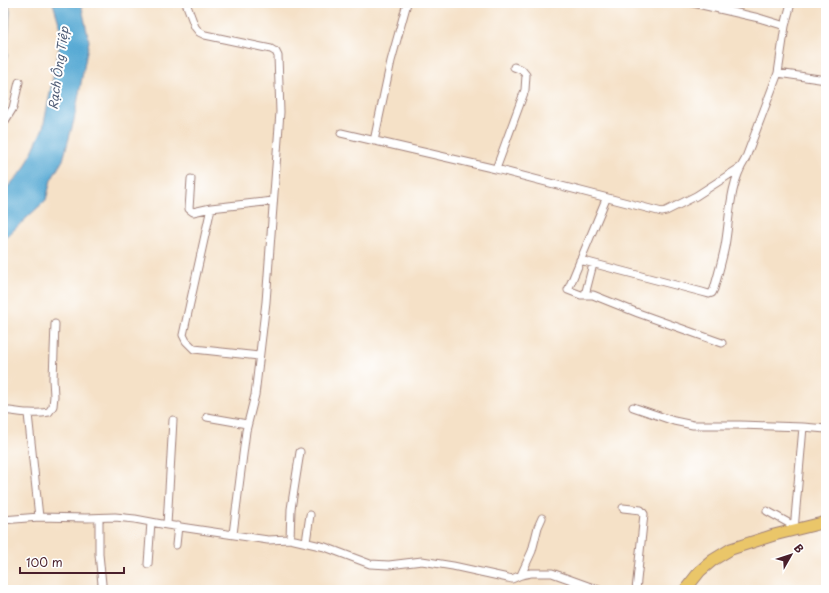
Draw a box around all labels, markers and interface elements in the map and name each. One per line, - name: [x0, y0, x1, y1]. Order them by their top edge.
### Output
- water label: Rạch Ông Tiệp: [43, 25, 73, 111]
- north arrow: [771, 535, 811, 575]
- text: B: [790, 540, 808, 557]
- scale bar: [20, 549, 124, 575]
- text: 100 m: [26, 553, 63, 571]

